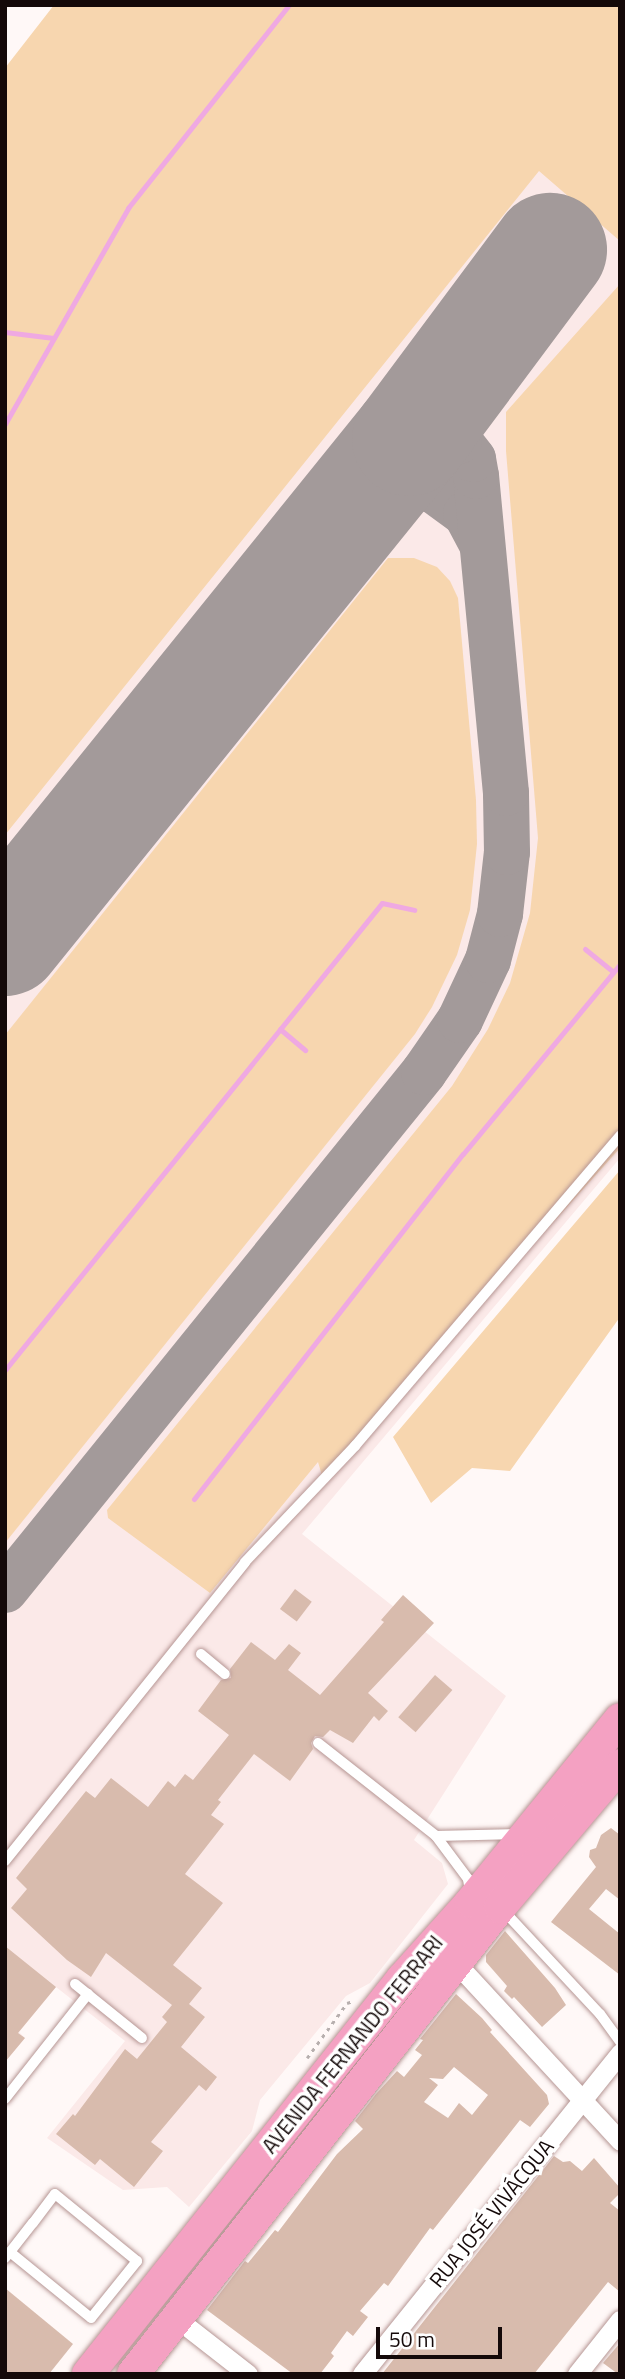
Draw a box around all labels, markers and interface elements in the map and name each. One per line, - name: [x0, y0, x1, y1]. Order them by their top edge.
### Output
- street label: AVENIDA FERNANDO FERRARI: [256, 1930, 448, 2158]
- street label: RUA JOSÉ VIVÁCQUA: [424, 2134, 558, 2292]
- scale bar: [380, 2312, 506, 2356]
- text: 50 m: [389, 2323, 435, 2355]

